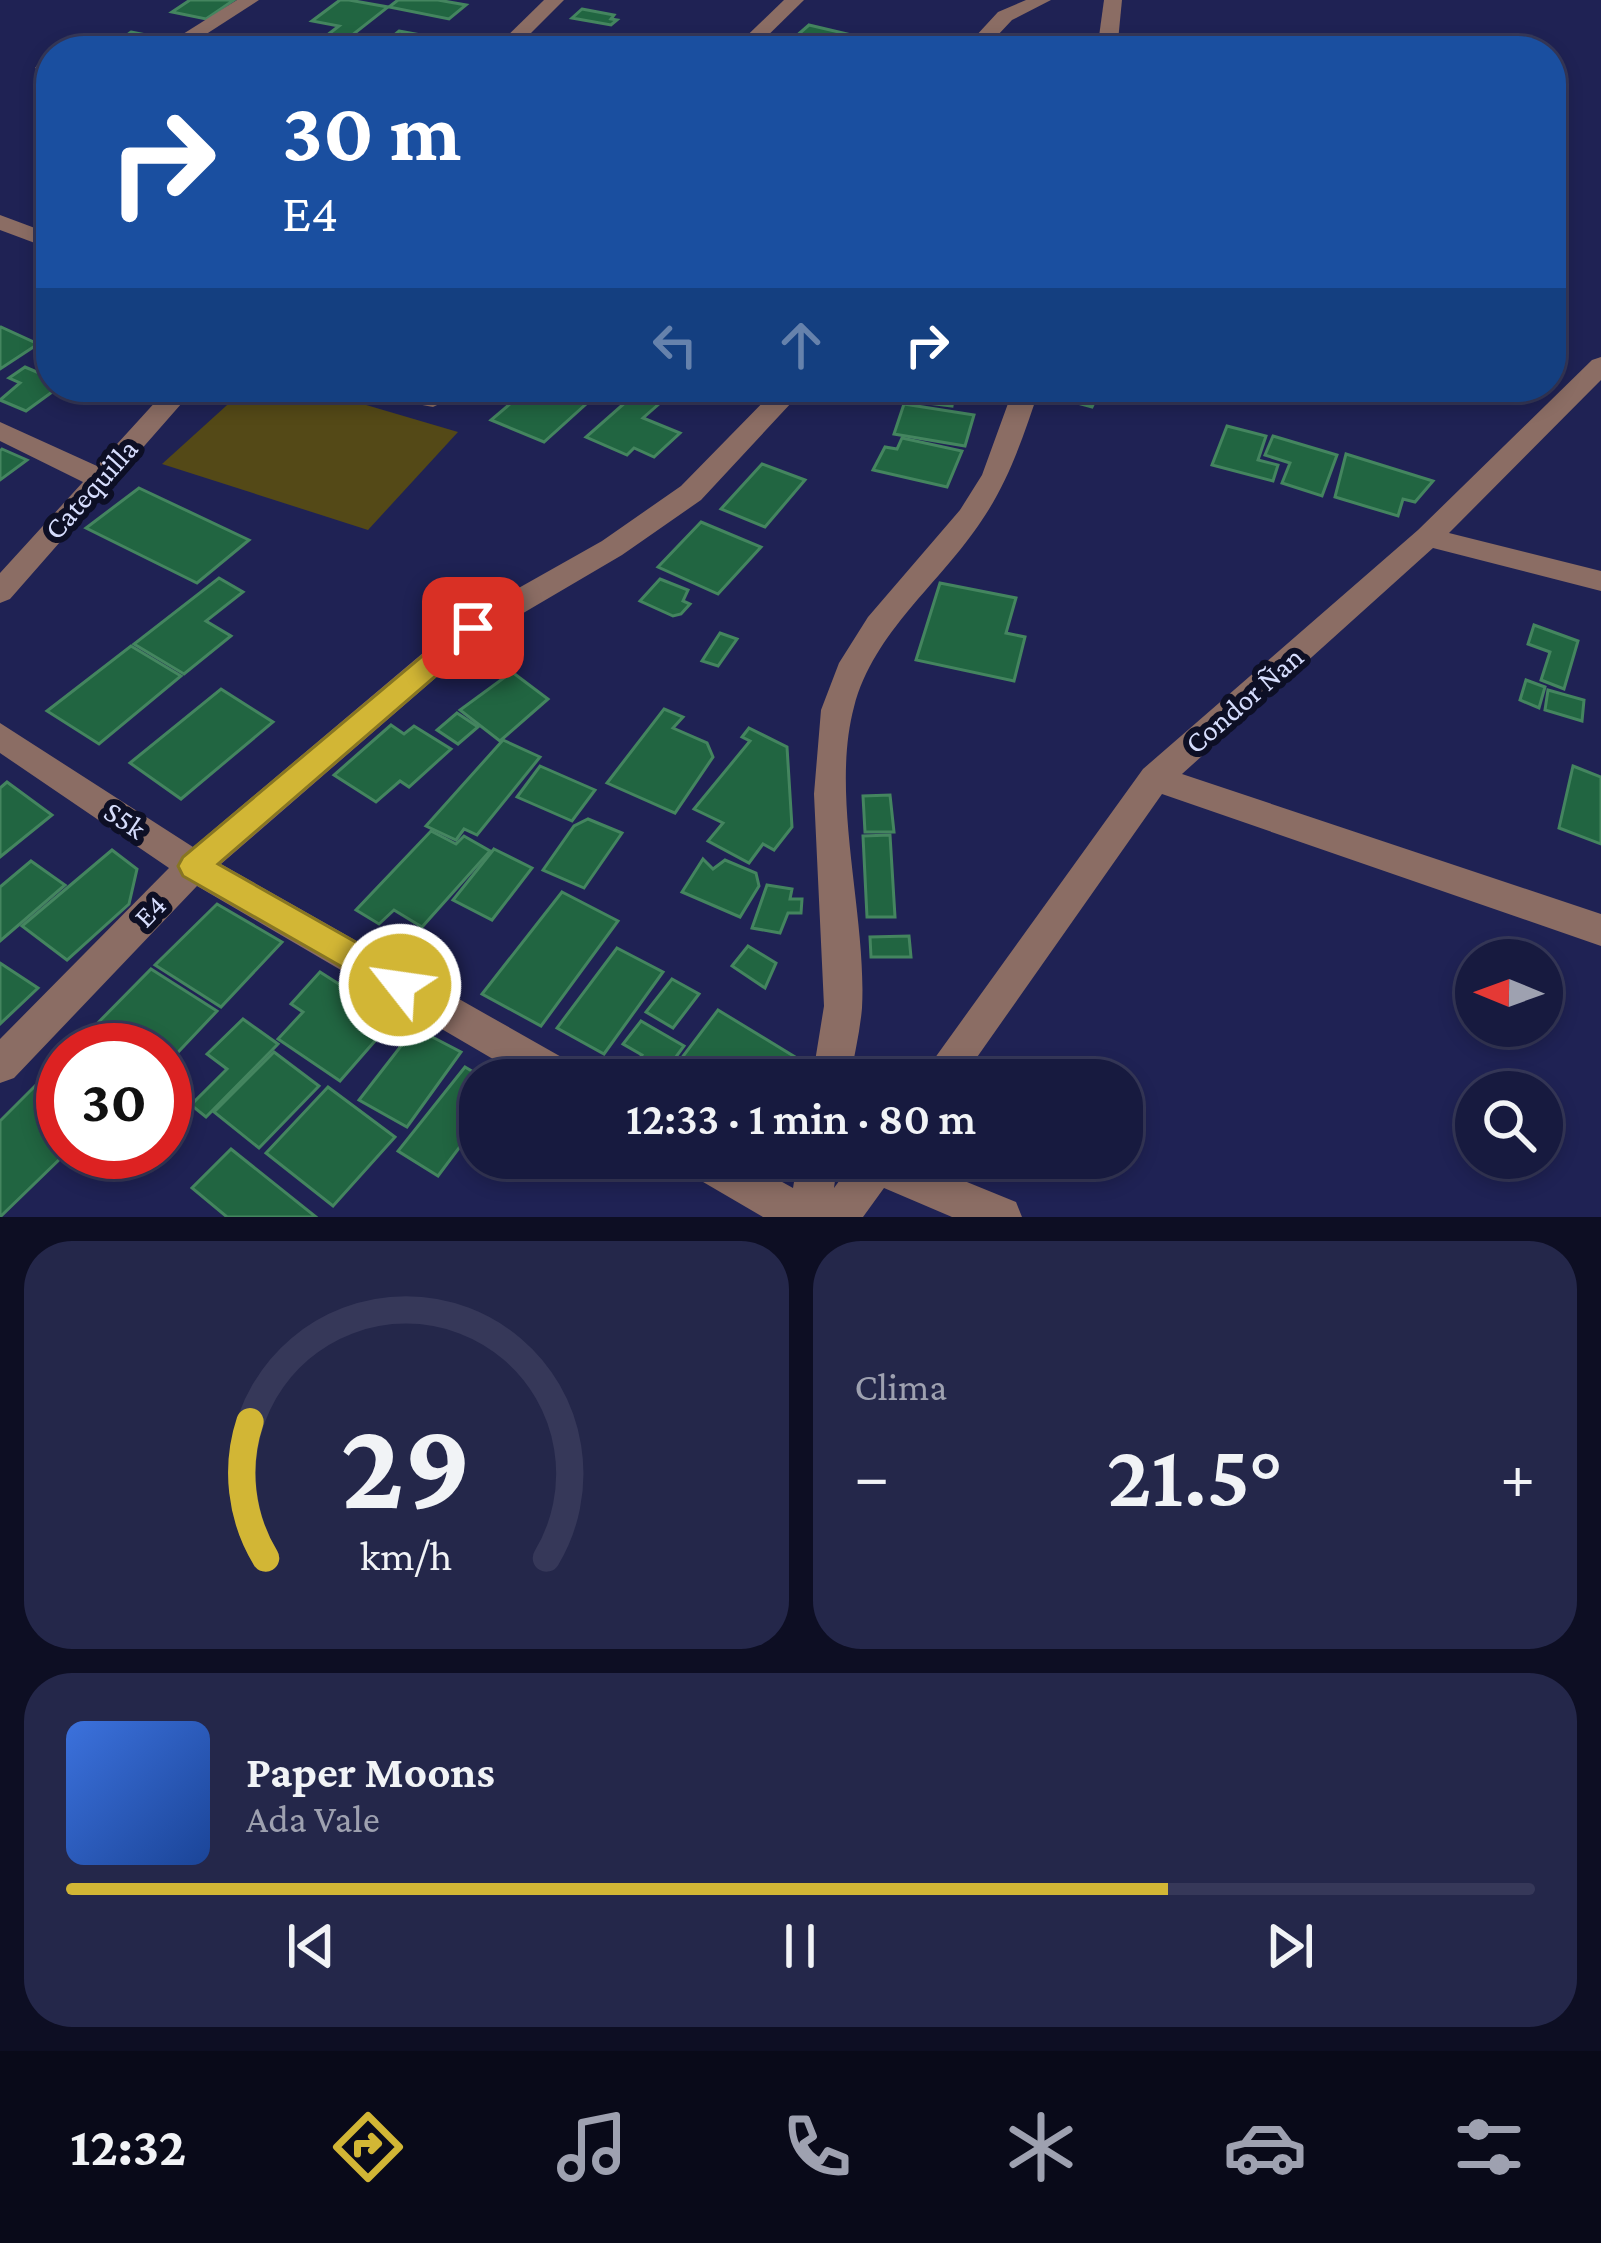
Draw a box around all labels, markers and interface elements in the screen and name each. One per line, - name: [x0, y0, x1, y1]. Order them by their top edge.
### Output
- icon: right: [84, 84, 240, 240]
- text: 30 m: [282, 85, 461, 178]
- text: E4: [282, 183, 339, 243]
- icon: left: [642, 312, 708, 378]
- icon: ahead: [768, 312, 834, 378]
- icon: right: [894, 312, 960, 378]
- street label: Catequilla: [37, 432, 145, 546]
- pin: [422, 577, 524, 679]
- icon: arrive: [440, 595, 506, 661]
- street label: Condor Ñan: [1178, 640, 1309, 760]
- street label: S5k: [98, 794, 153, 846]
- street label: E4: [127, 888, 172, 933]
- position arrow: [337, 922, 463, 1048]
- north arrow: [1455, 939, 1563, 1047]
- map controls: [1455, 939, 1563, 1179]
- speed limit sign: 30: [36, 1023, 192, 1179]
- button: search: [1455, 1071, 1563, 1179]
- text: 12:33 · 1 min · 80 m: [626, 1094, 976, 1144]
- text: Clima: [855, 1365, 947, 1408]
- text: 29: [341, 1395, 472, 1534]
- text: 21.5°: [1107, 1425, 1283, 1525]
- text: −: [855, 1439, 889, 1512]
- text: +: [1500, 1439, 1535, 1512]
- text: km/h: [360, 1532, 452, 1579]
- text: Paper Moons: [246, 1747, 495, 1797]
- text: Ada Vale: [246, 1797, 380, 1840]
- icon: previous: [278, 1913, 344, 1979]
- icon: pause: [767, 1913, 833, 1979]
- icon: next: [1257, 1913, 1323, 1979]
- icon: directions: [326, 2105, 410, 2189]
- icon: music: [550, 2105, 634, 2189]
- icon: phone: [775, 2105, 859, 2189]
- icon: climate: [999, 2105, 1083, 2189]
- icon: car: [1223, 2105, 1307, 2189]
- icon: filters: [1447, 2105, 1531, 2189]
- text: 12:32: [70, 2117, 186, 2177]

